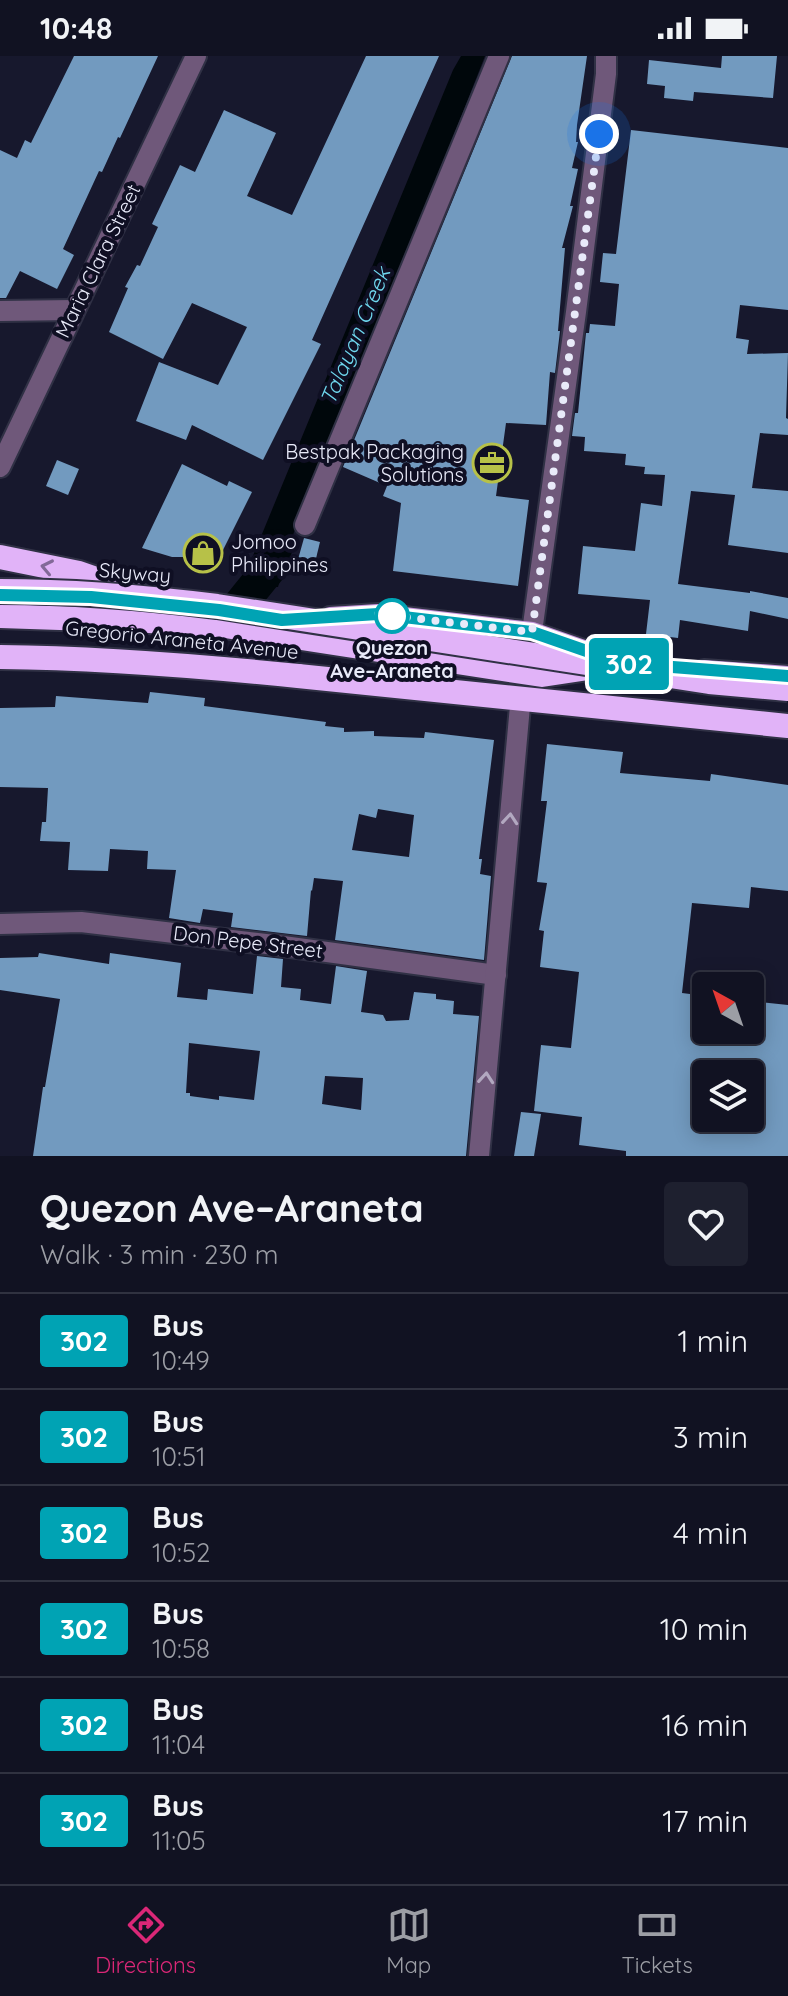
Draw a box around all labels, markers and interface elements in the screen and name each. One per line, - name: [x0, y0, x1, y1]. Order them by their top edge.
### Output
- text: 10:48: [40, 9, 112, 47]
- your location: [579, 114, 619, 154]
- street label: Maria Clara Street: [50, 180, 146, 342]
- water label: Talayan Creek: [314, 261, 397, 409]
- place label: Bestpak Packaging Solutions: [285, 439, 464, 487]
- office icon: Bestpak Packaging Solutions: [471, 442, 513, 484]
- place label: Jomoo Philippines: [231, 529, 328, 577]
- shop icon: Jomoo Philippines: [182, 532, 224, 574]
- street label: Skyway: [98, 557, 172, 588]
- one-way arrow: [40, 559, 53, 576]
- marker: Quezon Ave–Araneta: [375, 599, 409, 633]
- street label: Gregorio Araneta Avenue: [64, 615, 300, 664]
- place label: Quezon Ave–Araneta: [330, 635, 454, 683]
- line badge: 302: [583, 638, 675, 690]
- text: 302: [605, 646, 653, 681]
- one-way arrow: [501, 812, 518, 825]
- street label: Don Pepe Street: [172, 920, 324, 963]
- north arrow: [692, 972, 764, 1044]
- map controls: [692, 972, 764, 1132]
- button: layers: [692, 1060, 764, 1132]
- one-way arrow: [477, 1071, 494, 1084]
- button: heart: [664, 1182, 748, 1266]
- text: Quezon Ave–Araneta: [40, 1184, 424, 1232]
- text: Walk · 3 min · 230 m: [40, 1238, 278, 1271]
- text: Bus: [152, 1306, 204, 1344]
- text: 1 min: [678, 1322, 748, 1360]
- text: 302: [60, 1323, 108, 1358]
- text: 10:49: [152, 1344, 210, 1377]
- text: Bus: [152, 1402, 204, 1440]
- text: 3 min: [673, 1418, 748, 1456]
- text: 302: [60, 1419, 108, 1454]
- text: 10:51: [152, 1440, 206, 1473]
- text: Bus: [152, 1498, 204, 1536]
- text: 4 min: [673, 1514, 748, 1552]
- text: 302: [60, 1515, 108, 1550]
- text: 10:52: [152, 1536, 211, 1569]
- text: Bus: [152, 1594, 204, 1632]
- text: 10 min: [660, 1610, 748, 1648]
- text: 302: [60, 1611, 108, 1646]
- text: 10:58: [152, 1632, 210, 1665]
- text: Bus: [152, 1690, 204, 1728]
- text: 16 min: [661, 1706, 748, 1744]
- text: 302: [60, 1707, 108, 1742]
- text: 11:04: [152, 1728, 205, 1761]
- text: Bus: [152, 1786, 204, 1824]
- text: 17 min: [662, 1802, 748, 1840]
- text: 302: [60, 1803, 108, 1838]
- text: 11:05: [152, 1824, 206, 1857]
- tab: Directions: [95, 1903, 196, 1979]
- tab: Map: [386, 1903, 431, 1979]
- tab: Tickets: [622, 1903, 693, 1979]

